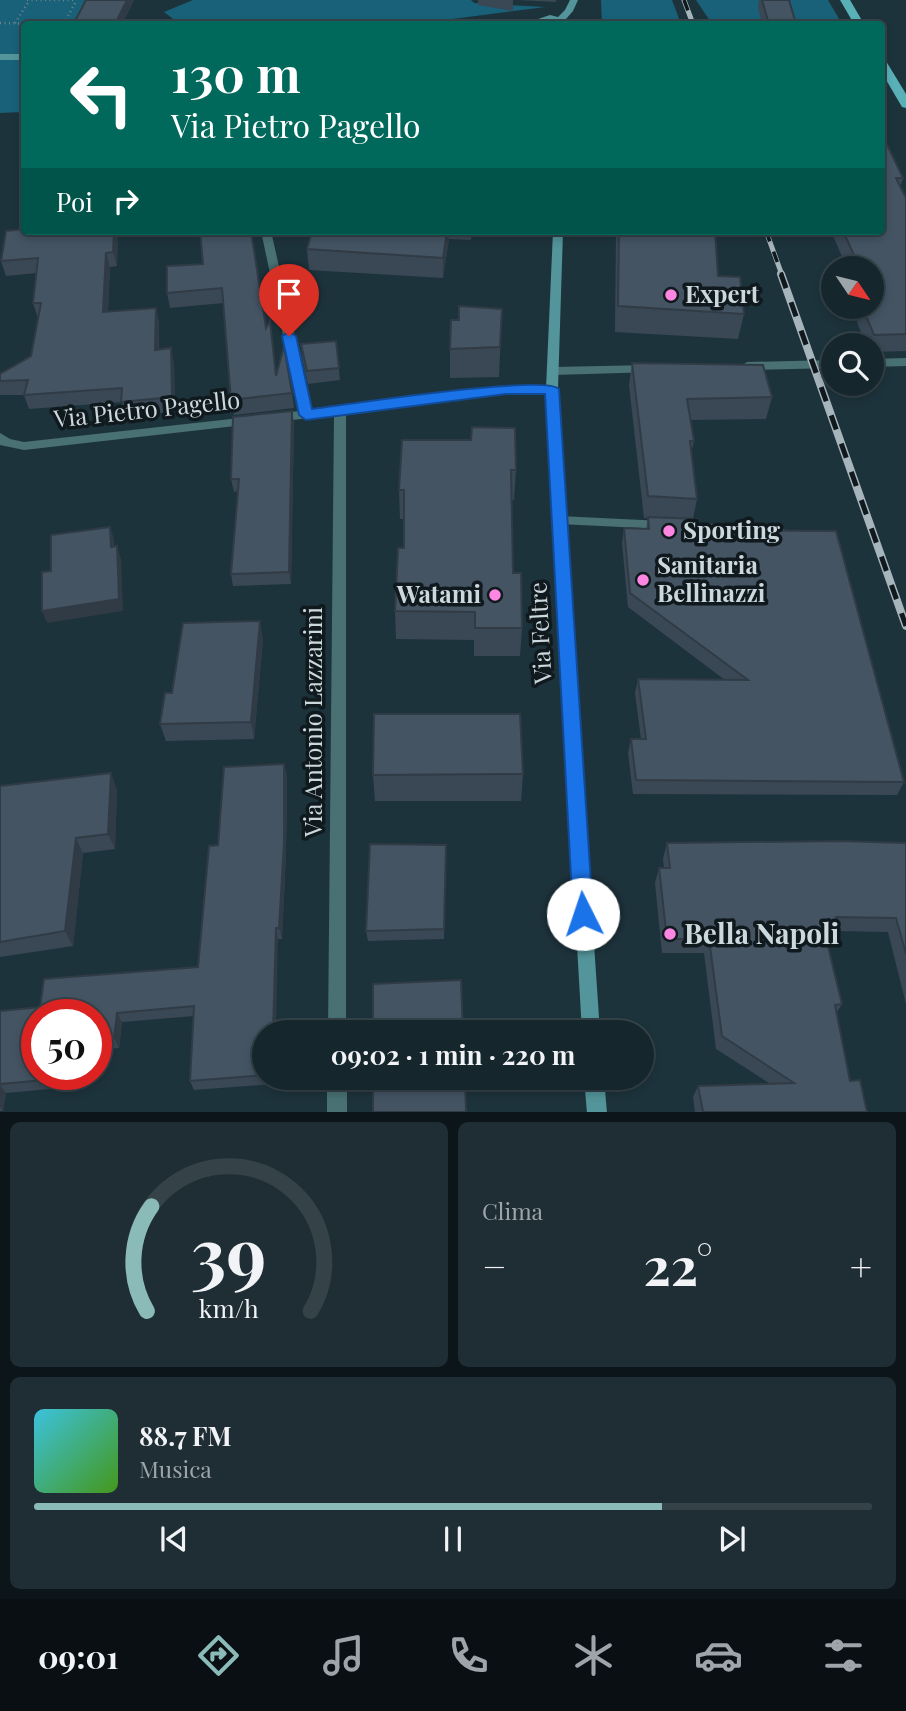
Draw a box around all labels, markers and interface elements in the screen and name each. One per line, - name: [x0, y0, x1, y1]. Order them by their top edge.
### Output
- text: 130 m: [171, 40, 301, 105]
- icon: left: [56, 49, 147, 140]
- text: Via Pietro Pagello: [171, 103, 421, 146]
- icon: right: [107, 182, 145, 220]
- text: Poi: [56, 184, 93, 219]
- north arrow: [821, 256, 884, 318]
- map controls: [821, 256, 884, 396]
- pin: [259, 264, 319, 336]
- icon: arrive: [270, 275, 308, 313]
- place label: Expert: [685, 277, 760, 309]
- marker: Expert: [663, 287, 679, 303]
- button: search: [821, 333, 884, 396]
- street label: Via Pietro Pagello: [51, 382, 242, 434]
- place label: Sporting: [683, 513, 781, 545]
- marker: Sporting: [661, 523, 677, 539]
- place label: Sanitaria Bellinazzi: [657, 548, 766, 608]
- marker: Sanitaria Bellinazzi: [635, 572, 651, 588]
- place label: Watami: [396, 577, 481, 609]
- street label: Via Feltre: [520, 581, 558, 686]
- marker: Watami: [487, 587, 503, 603]
- street label: Via Antonio Lazzarini: [296, 607, 328, 838]
- position arrow: [546, 877, 620, 951]
- place label: Bella Napoli: [684, 914, 840, 951]
- marker: Bella Napoli: [662, 926, 678, 942]
- speed limit sign: 50: [21, 999, 112, 1090]
- text: 09:02 · 1 min · 220 m: [331, 1037, 575, 1072]
- text: Clima: [482, 1195, 543, 1226]
- text: 39: [191, 1202, 267, 1299]
- text: 22°: [644, 1230, 713, 1299]
- text: −: [482, 1240, 507, 1291]
- text: +: [850, 1240, 872, 1291]
- text: km/h: [199, 1290, 259, 1323]
- text: 88.7 FM: [139, 1418, 232, 1453]
- text: Musica: [139, 1453, 212, 1484]
- icon: previous: [155, 1520, 193, 1558]
- icon: pause: [434, 1520, 472, 1558]
- icon: next: [713, 1520, 751, 1558]
- icon: directions: [194, 1631, 243, 1680]
- icon: music: [319, 1631, 368, 1680]
- icon: phone: [444, 1631, 493, 1680]
- icon: climate: [569, 1631, 618, 1680]
- icon: car: [694, 1631, 743, 1680]
- icon: filters: [819, 1631, 868, 1680]
- text: 09:01: [38, 1634, 118, 1677]

